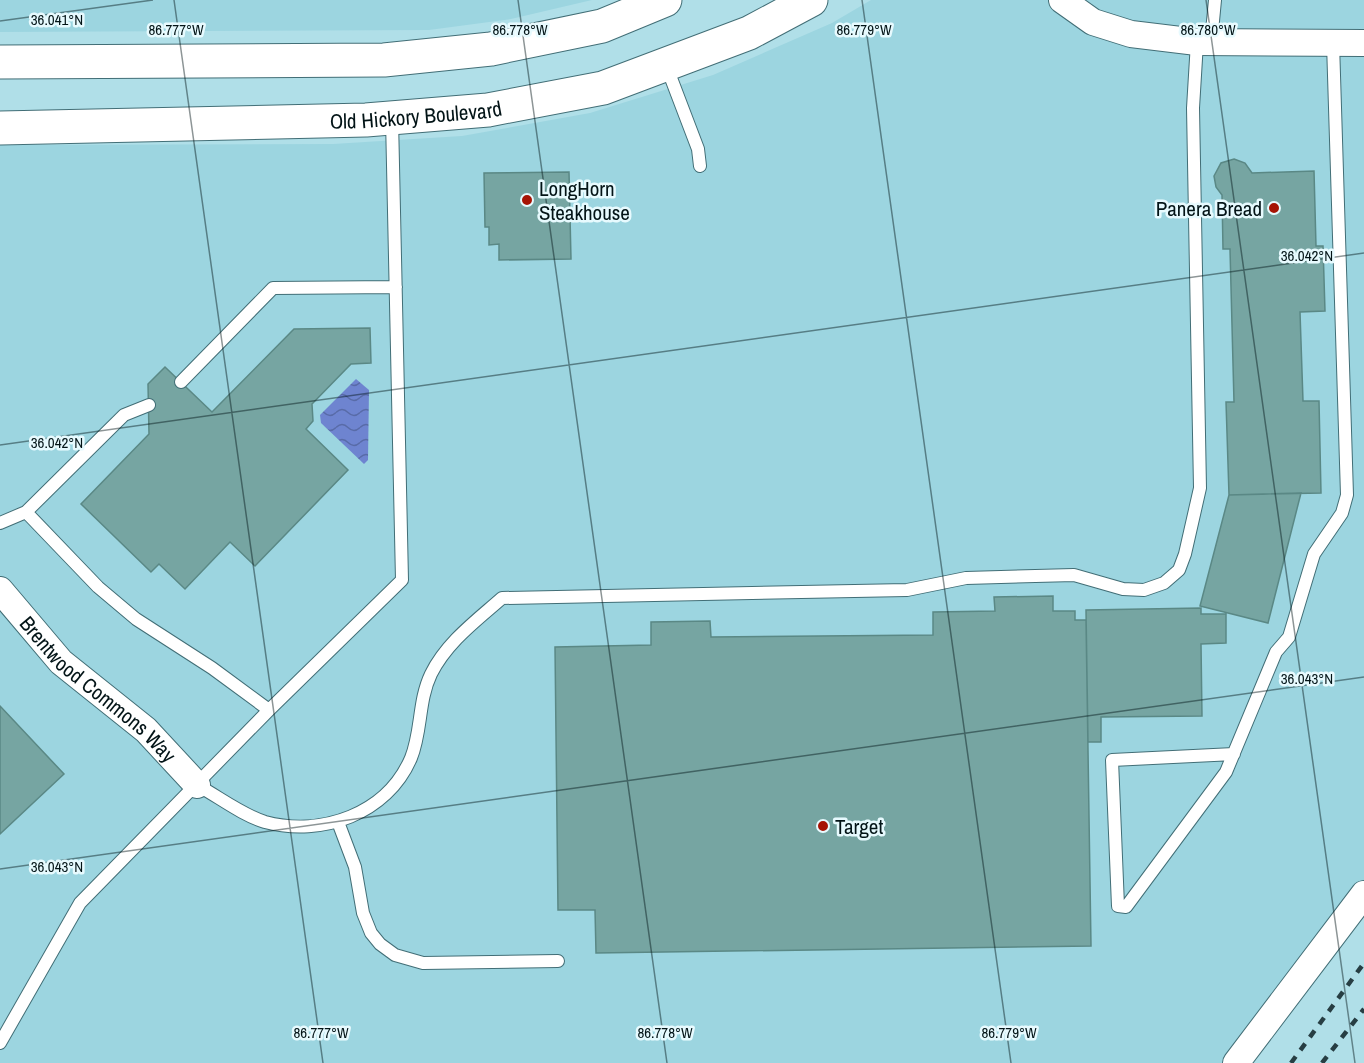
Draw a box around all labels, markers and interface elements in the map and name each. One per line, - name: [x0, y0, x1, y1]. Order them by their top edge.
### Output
- text: 36.041°N: [31, 9, 83, 30]
- text: 86.777°W: [148, 19, 204, 40]
- text: 86.778°W: [492, 19, 548, 40]
- text: 86.779°W: [836, 19, 892, 40]
- text: 86.780°W: [1180, 19, 1236, 40]
- street label: Old Hickory Boulevard: [329, 93, 504, 135]
- place label: LongHorn Steakhouse: [539, 174, 630, 227]
- marker: LongHorn Steakhouse: [520, 193, 534, 207]
- place label: Panera Bread: [1156, 194, 1262, 223]
- marker: Panera Bread: [1267, 201, 1281, 215]
- text: 36.042°N: [1281, 245, 1333, 266]
- text: 36.042°N: [31, 432, 83, 453]
- street label: Brentwood Commons Way: [13, 610, 183, 769]
- text: 36.043°N: [1281, 668, 1333, 689]
- place label: Target: [835, 812, 883, 841]
- marker: Target: [816, 819, 830, 833]
- text: 36.043°N: [31, 856, 83, 877]
- text: 86.777°W: [293, 1022, 349, 1043]
- text: 86.778°W: [637, 1022, 693, 1043]
- text: 86.779°W: [981, 1022, 1037, 1043]

